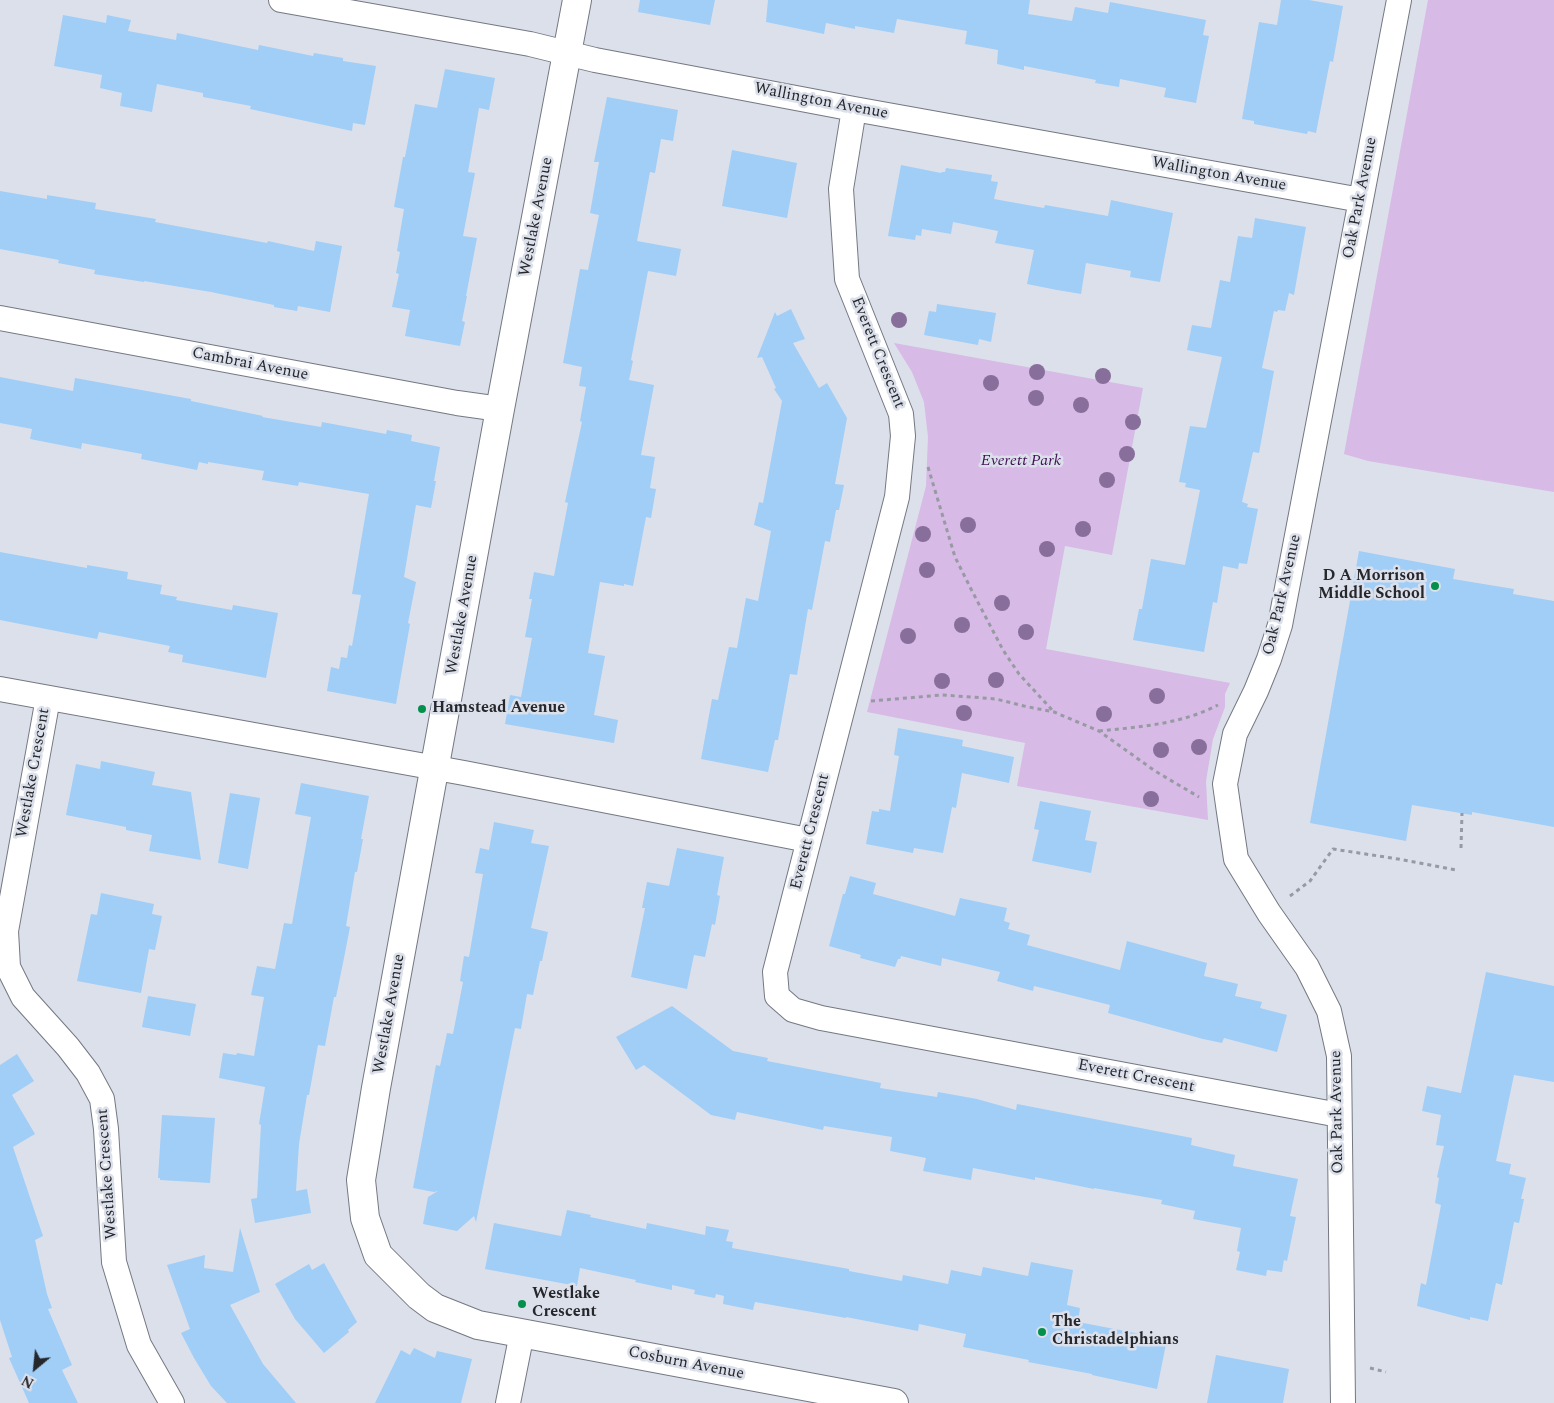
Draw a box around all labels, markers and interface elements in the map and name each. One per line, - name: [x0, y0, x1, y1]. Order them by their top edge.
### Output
- street label: Wallington Avenue: [752, 80, 890, 124]
- street label: Oak Park Avenue: [1340, 136, 1382, 260]
- street label: Wallington Avenue: [1150, 154, 1288, 196]
- street label: Westlake Avenue: [516, 156, 558, 278]
- street label: Everett Crescent: [846, 295, 908, 411]
- street label: Cambrai Avenue: [190, 344, 310, 386]
- park label: Everett Park: [981, 452, 1061, 472]
- street label: Oak Park Avenue: [1260, 533, 1306, 657]
- street label: Westlake Avenue: [443, 554, 483, 676]
- place label: D A Morrison Middle School: [1318, 567, 1425, 605]
- marker: D A Morrison Middle School: [1429, 580, 1441, 592]
- place label: Hamstead Avenue: [432, 699, 565, 719]
- marker: Hamstead Avenue: [416, 703, 428, 715]
- street label: Westlake Crescent: [13, 707, 55, 839]
- street label: Everett Crescent: [787, 772, 835, 892]
- street label: Westlake Avenue: [370, 953, 410, 1075]
- street label: Oak Park Avenue: [1327, 1050, 1349, 1174]
- street label: Everett Crescent: [1076, 1056, 1196, 1098]
- street label: Westlake Crescent: [94, 1108, 122, 1240]
- place label: Westlake Crescent: [532, 1285, 600, 1323]
- marker: Westlake Crescent: [516, 1298, 528, 1310]
- place label: The Christadelphians: [1052, 1313, 1179, 1351]
- marker: The Christadelphians: [1036, 1326, 1048, 1338]
- north arrow: [10, 1343, 60, 1393]
- street label: Cosburn Avenue: [627, 1343, 745, 1385]
- text: N: [18, 1370, 38, 1394]

